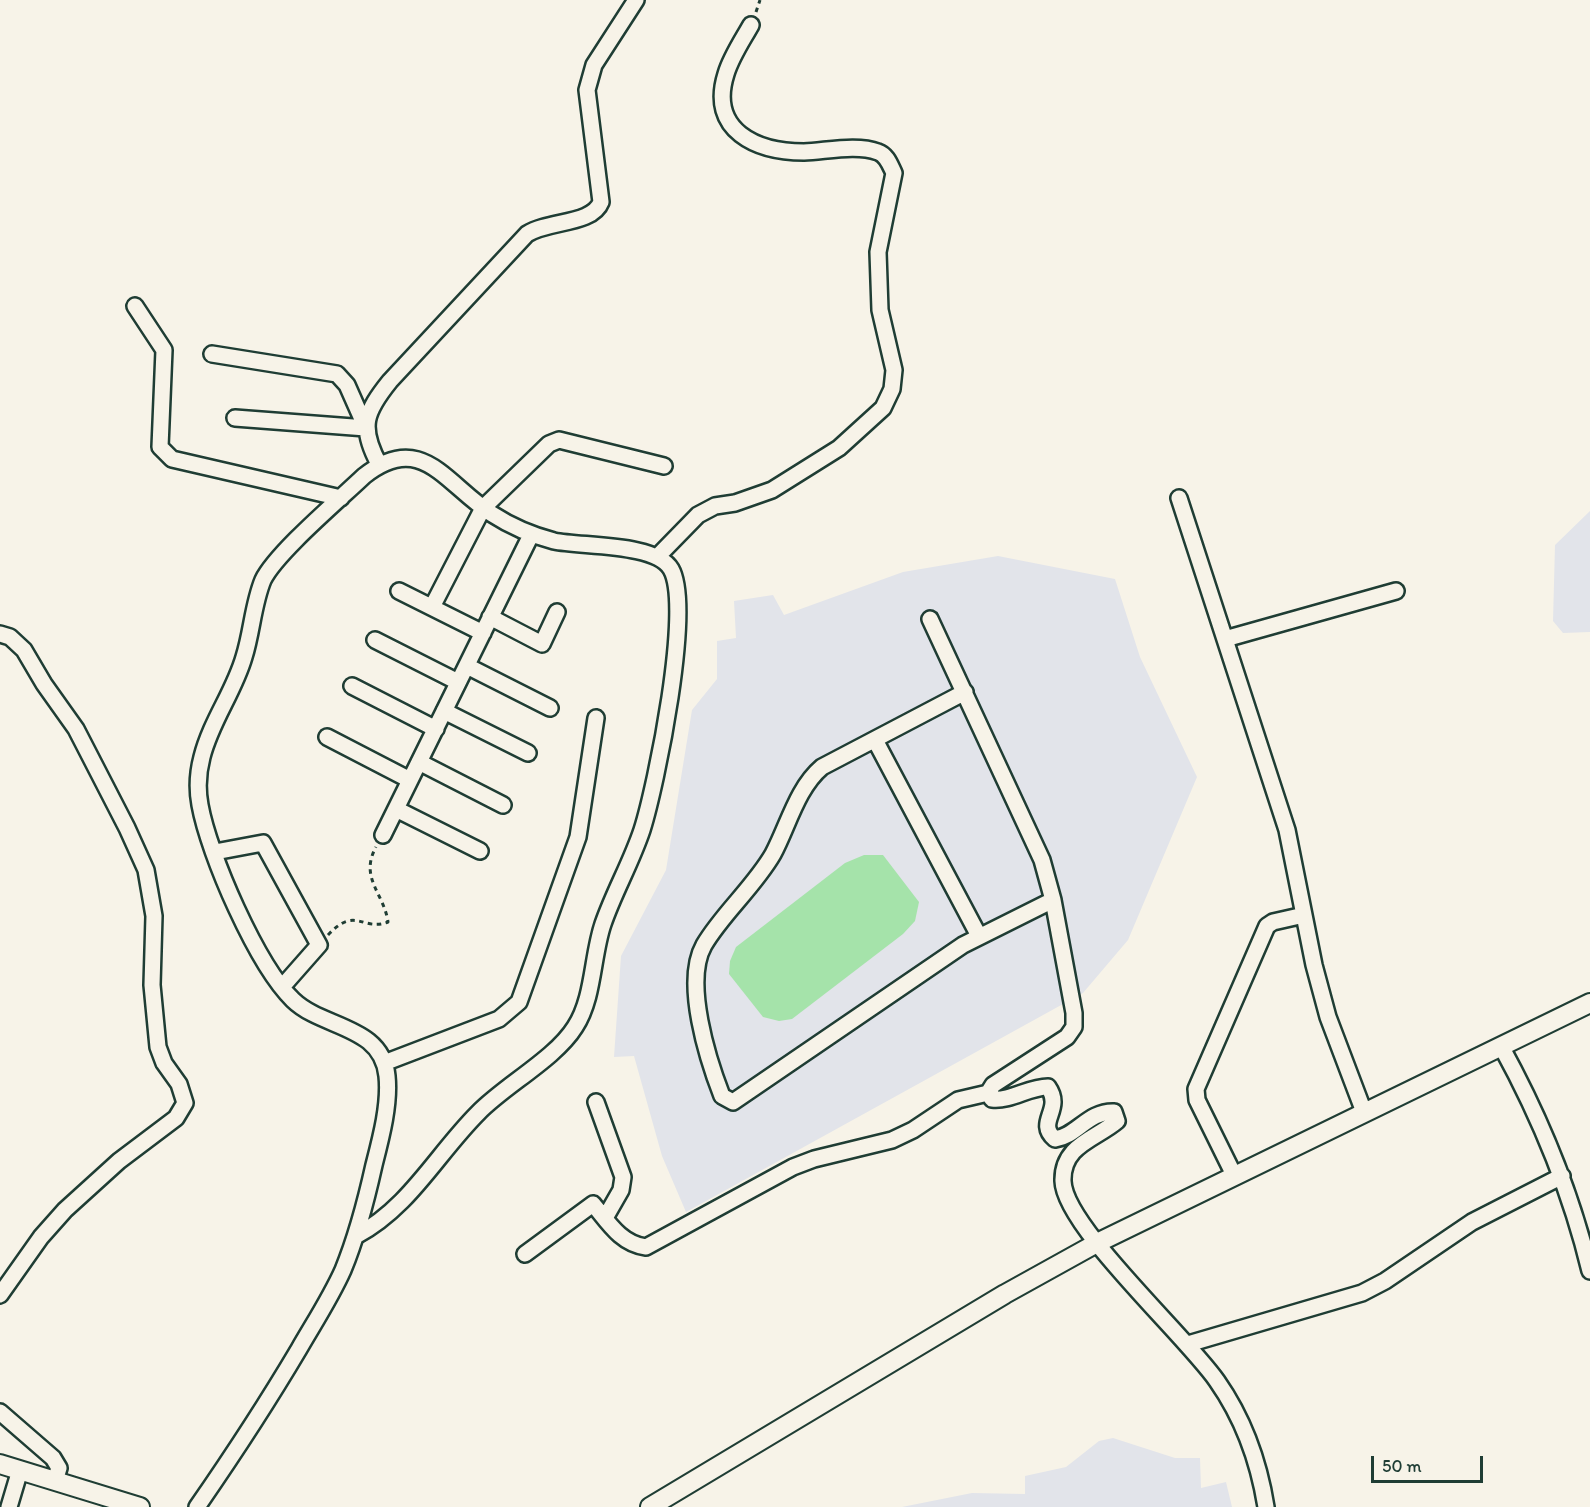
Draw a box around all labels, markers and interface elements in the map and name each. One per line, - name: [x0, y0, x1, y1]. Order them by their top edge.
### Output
- scale bar: [1374, 1444, 1486, 1482]
- text: 50 m: [1382, 1455, 1422, 1477]

